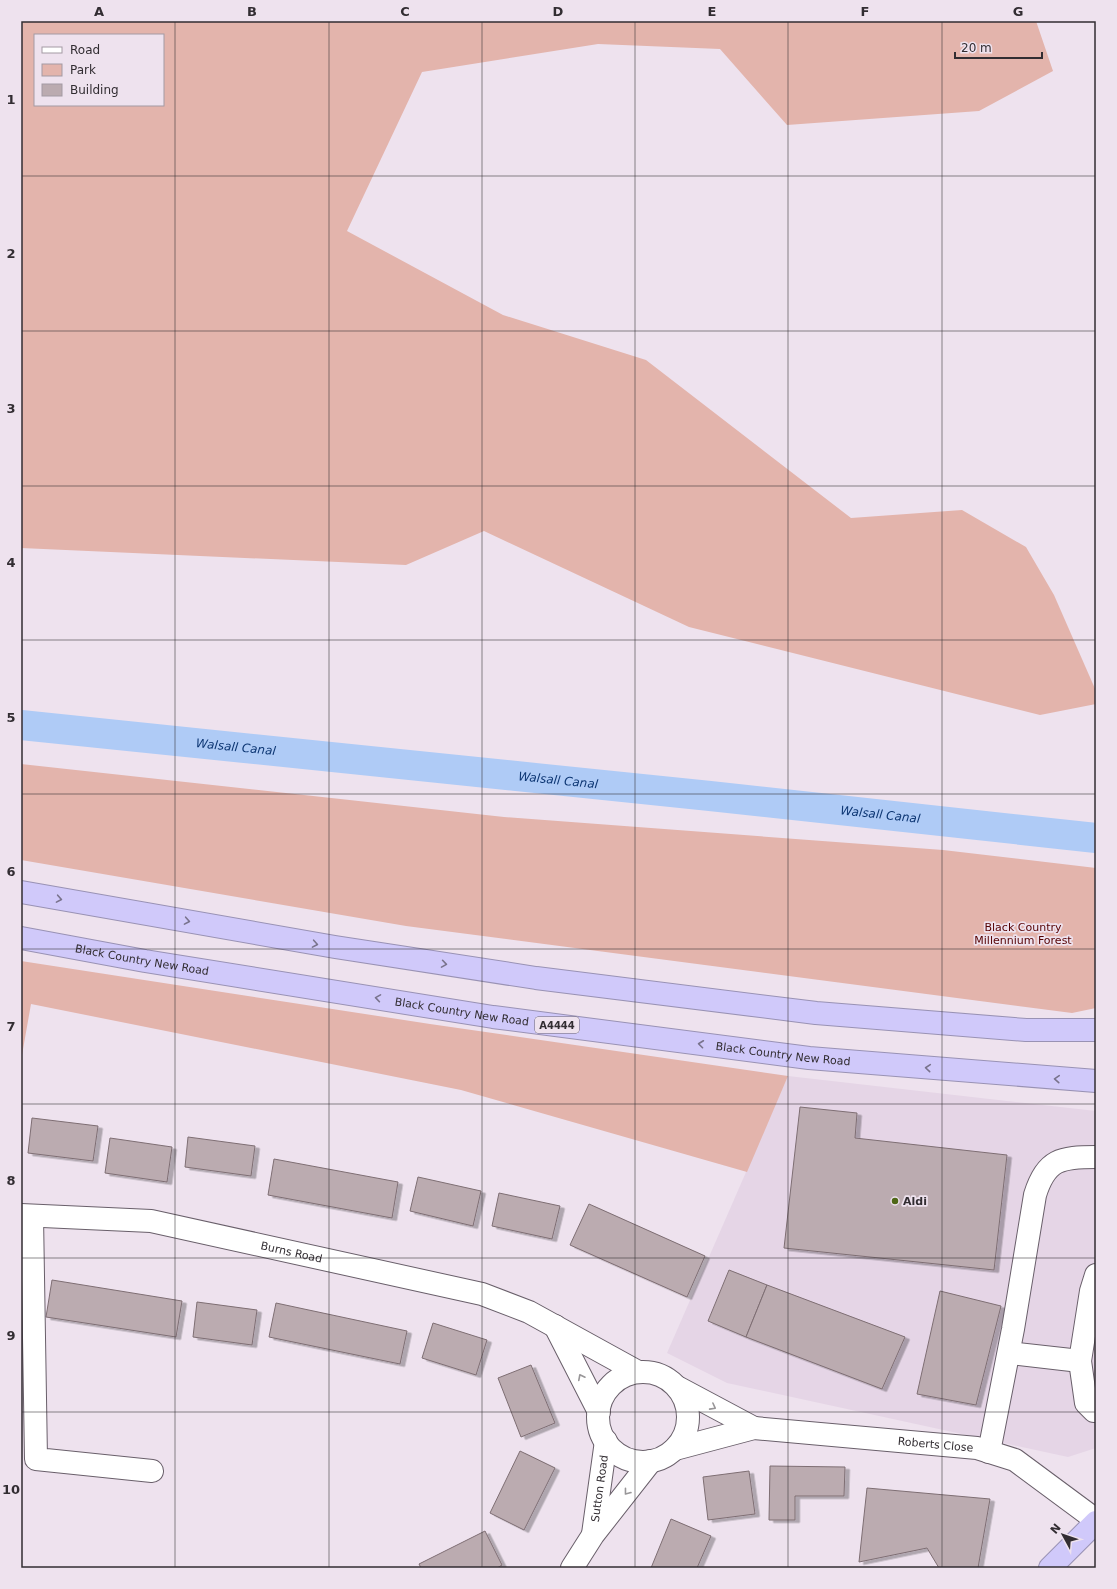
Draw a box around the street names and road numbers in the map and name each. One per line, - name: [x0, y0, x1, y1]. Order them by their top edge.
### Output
- street label: Black Country New Road: [74, 942, 210, 978]
- street label: Black Country New Road: [394, 995, 530, 1029]
- road number: A4444: [535, 1017, 579, 1033]
- street label: Black Country New Road: [715, 1040, 851, 1068]
- street label: Burns Road: [259, 1239, 323, 1266]
- street label: Roberts Close: [897, 1435, 974, 1455]
- street label: Sutton Road: [589, 1454, 611, 1523]

